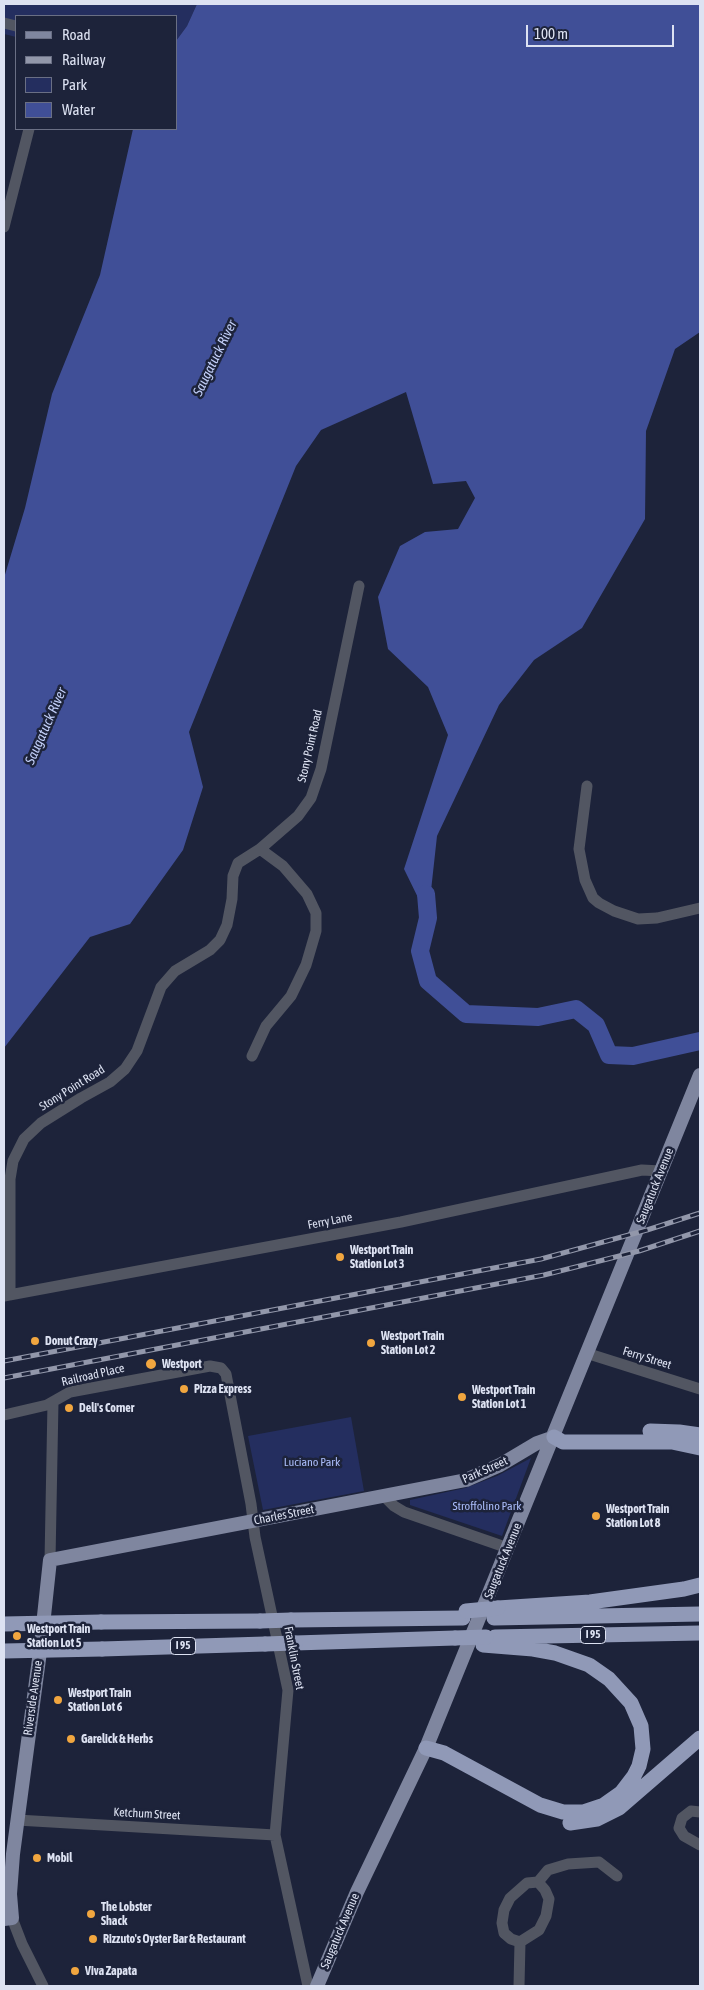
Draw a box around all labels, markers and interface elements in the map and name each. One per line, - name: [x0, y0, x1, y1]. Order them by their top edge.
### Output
- legend: [15, 15, 178, 130]
- scale bar: [529, 15, 676, 47]
- text: 100 m: [534, 25, 568, 42]
- text: Road: [62, 26, 91, 43]
- text: Railway: [62, 51, 106, 68]
- text: Park: [62, 76, 87, 93]
- text: Water: [62, 101, 95, 118]
- water label: Saugatuck River: [189, 317, 241, 399]
- water label: Saugatuck River: [22, 685, 70, 767]
- street label: Stony Point Road: [295, 708, 325, 784]
- street label: Stony Point Road: [37, 1062, 107, 1114]
- street label: Saugatuck Avenue: [633, 1146, 677, 1226]
- street label: Ferry Lane: [306, 1210, 354, 1232]
- place label: Westport Train Station Lot 3: [350, 1243, 413, 1271]
- marker: Westport Train Station Lot 3: [334, 1251, 346, 1263]
- place label: Westport Train Station Lot 2: [381, 1329, 444, 1357]
- place label: Donut Crazy: [45, 1334, 98, 1348]
- marker: Donut Crazy: [29, 1335, 41, 1347]
- marker: Westport Train Station Lot 2: [365, 1337, 377, 1349]
- street label: Ferry Street: [621, 1344, 673, 1372]
- marker: Westport: [144, 1357, 158, 1371]
- place label: Westport: [162, 1357, 202, 1371]
- street label: Railroad Place: [60, 1361, 126, 1389]
- place label: Pizza Express: [194, 1382, 251, 1396]
- marker: Pizza Express: [178, 1383, 190, 1395]
- place label: Westport Train Station Lot 1: [472, 1383, 535, 1411]
- marker: Westport Train Station Lot 1: [456, 1391, 468, 1403]
- place label: Deli's Corner: [79, 1401, 134, 1415]
- marker: Deli's Corner: [63, 1402, 75, 1414]
- street label: Park Street: [460, 1454, 510, 1486]
- park label: Luciano Park: [284, 1455, 340, 1469]
- park label: Stroffolino Park: [453, 1499, 521, 1513]
- street label: Charles Street: [253, 1502, 315, 1528]
- place label: Westport Train Station Lot 8: [606, 1502, 669, 1530]
- marker: Westport Train Station Lot 8: [590, 1510, 602, 1522]
- street label: Saugatuck Avenue: [481, 1521, 525, 1601]
- place label: Westport Train Station Lot 5: [27, 1622, 90, 1650]
- street label: Franklin Street: [281, 1625, 307, 1691]
- road number: I 95: [580, 1626, 606, 1644]
- marker: Westport Train Station Lot 5: [11, 1630, 23, 1642]
- road number: I 95: [170, 1638, 196, 1654]
- street label: Riverside Avenue: [21, 1660, 45, 1736]
- place label: Westport Train Station Lot 6: [68, 1686, 131, 1714]
- marker: Westport Train Station Lot 6: [52, 1694, 64, 1706]
- place label: Garelick & Herbs: [81, 1732, 153, 1746]
- marker: Garelick & Herbs: [65, 1733, 77, 1745]
- street label: Ketchum Street: [113, 1805, 181, 1823]
- place label: Mobil: [47, 1851, 72, 1865]
- marker: Mobil: [31, 1852, 43, 1864]
- street label: Saugatuck Avenue: [318, 1891, 362, 1971]
- place label: The Lobster Shack: [101, 1900, 151, 1928]
- marker: The Lobster Shack: [85, 1908, 97, 1920]
- place label: Rizzuto's Oyster Bar & Restaurant: [103, 1932, 246, 1946]
- marker: Rizzuto's Oyster Bar & Restaurant: [87, 1933, 99, 1945]
- place label: Viva Zapata: [85, 1964, 137, 1978]
- marker: Viva Zapata: [69, 1965, 81, 1977]

